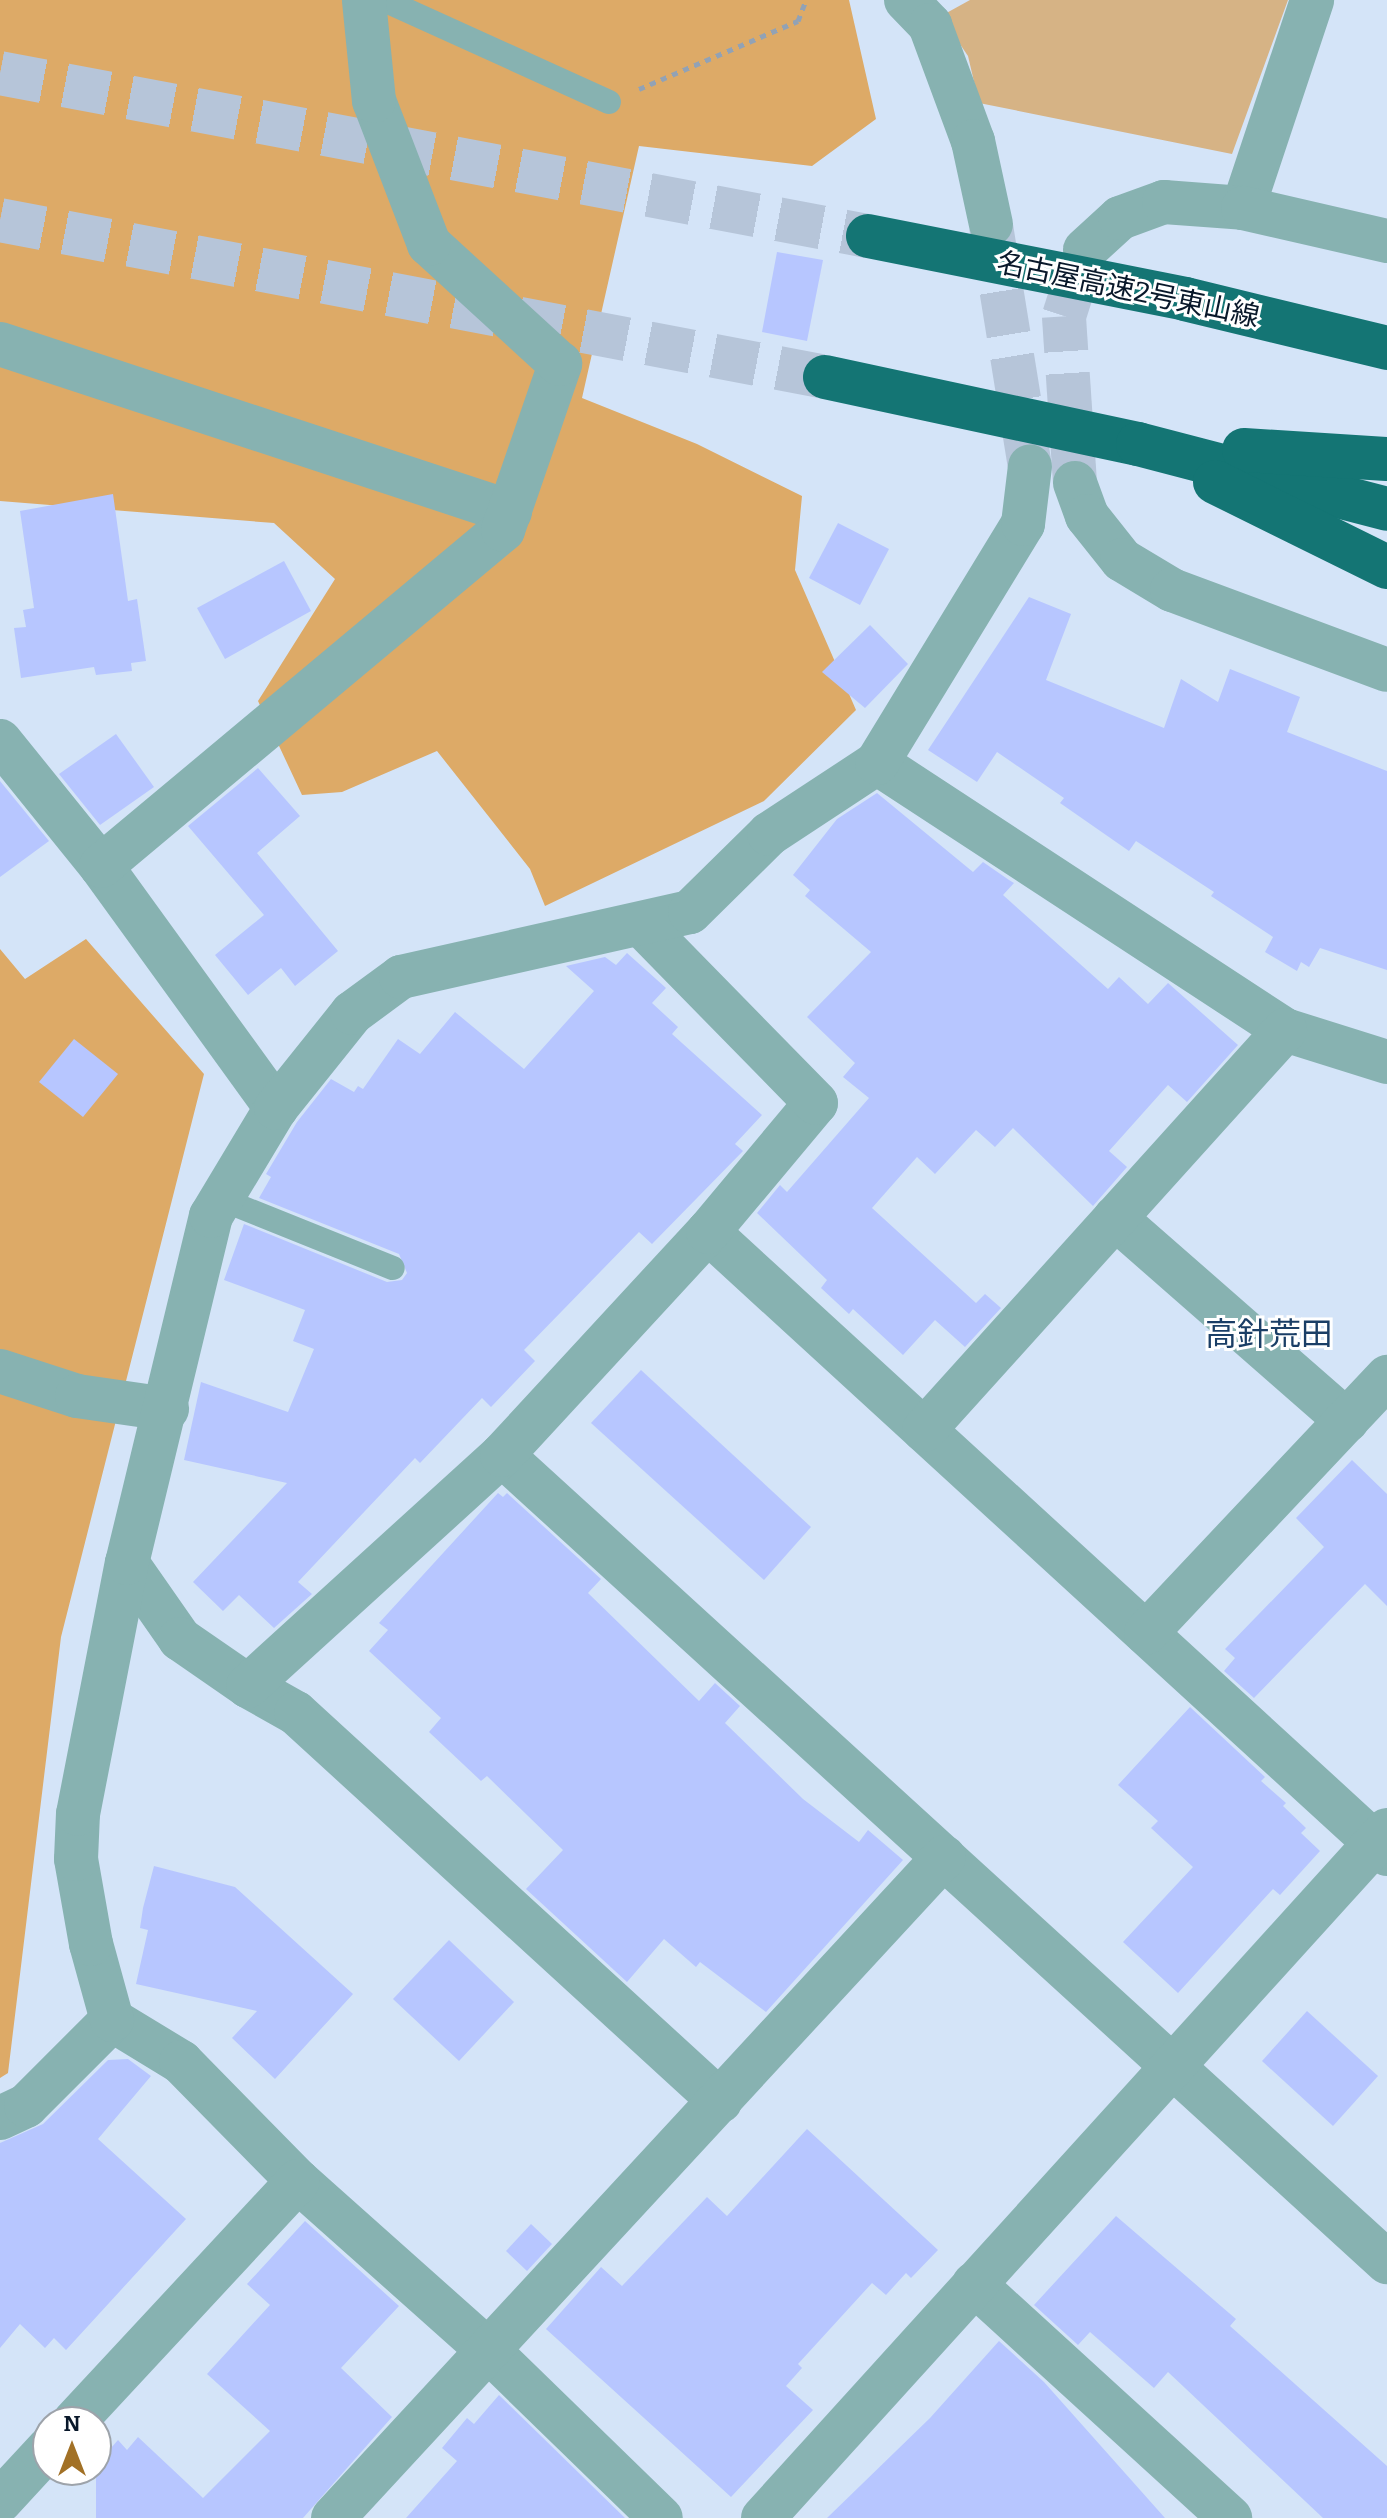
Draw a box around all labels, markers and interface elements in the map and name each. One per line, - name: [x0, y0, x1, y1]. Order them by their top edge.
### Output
- street label: 名古屋高速2号東山線: [994, 246, 1262, 334]
- district label: 高針荒田: [1205, 1315, 1333, 1353]
- north arrow: [32, 2406, 112, 2486]
- text: N: [64, 2410, 80, 2437]

